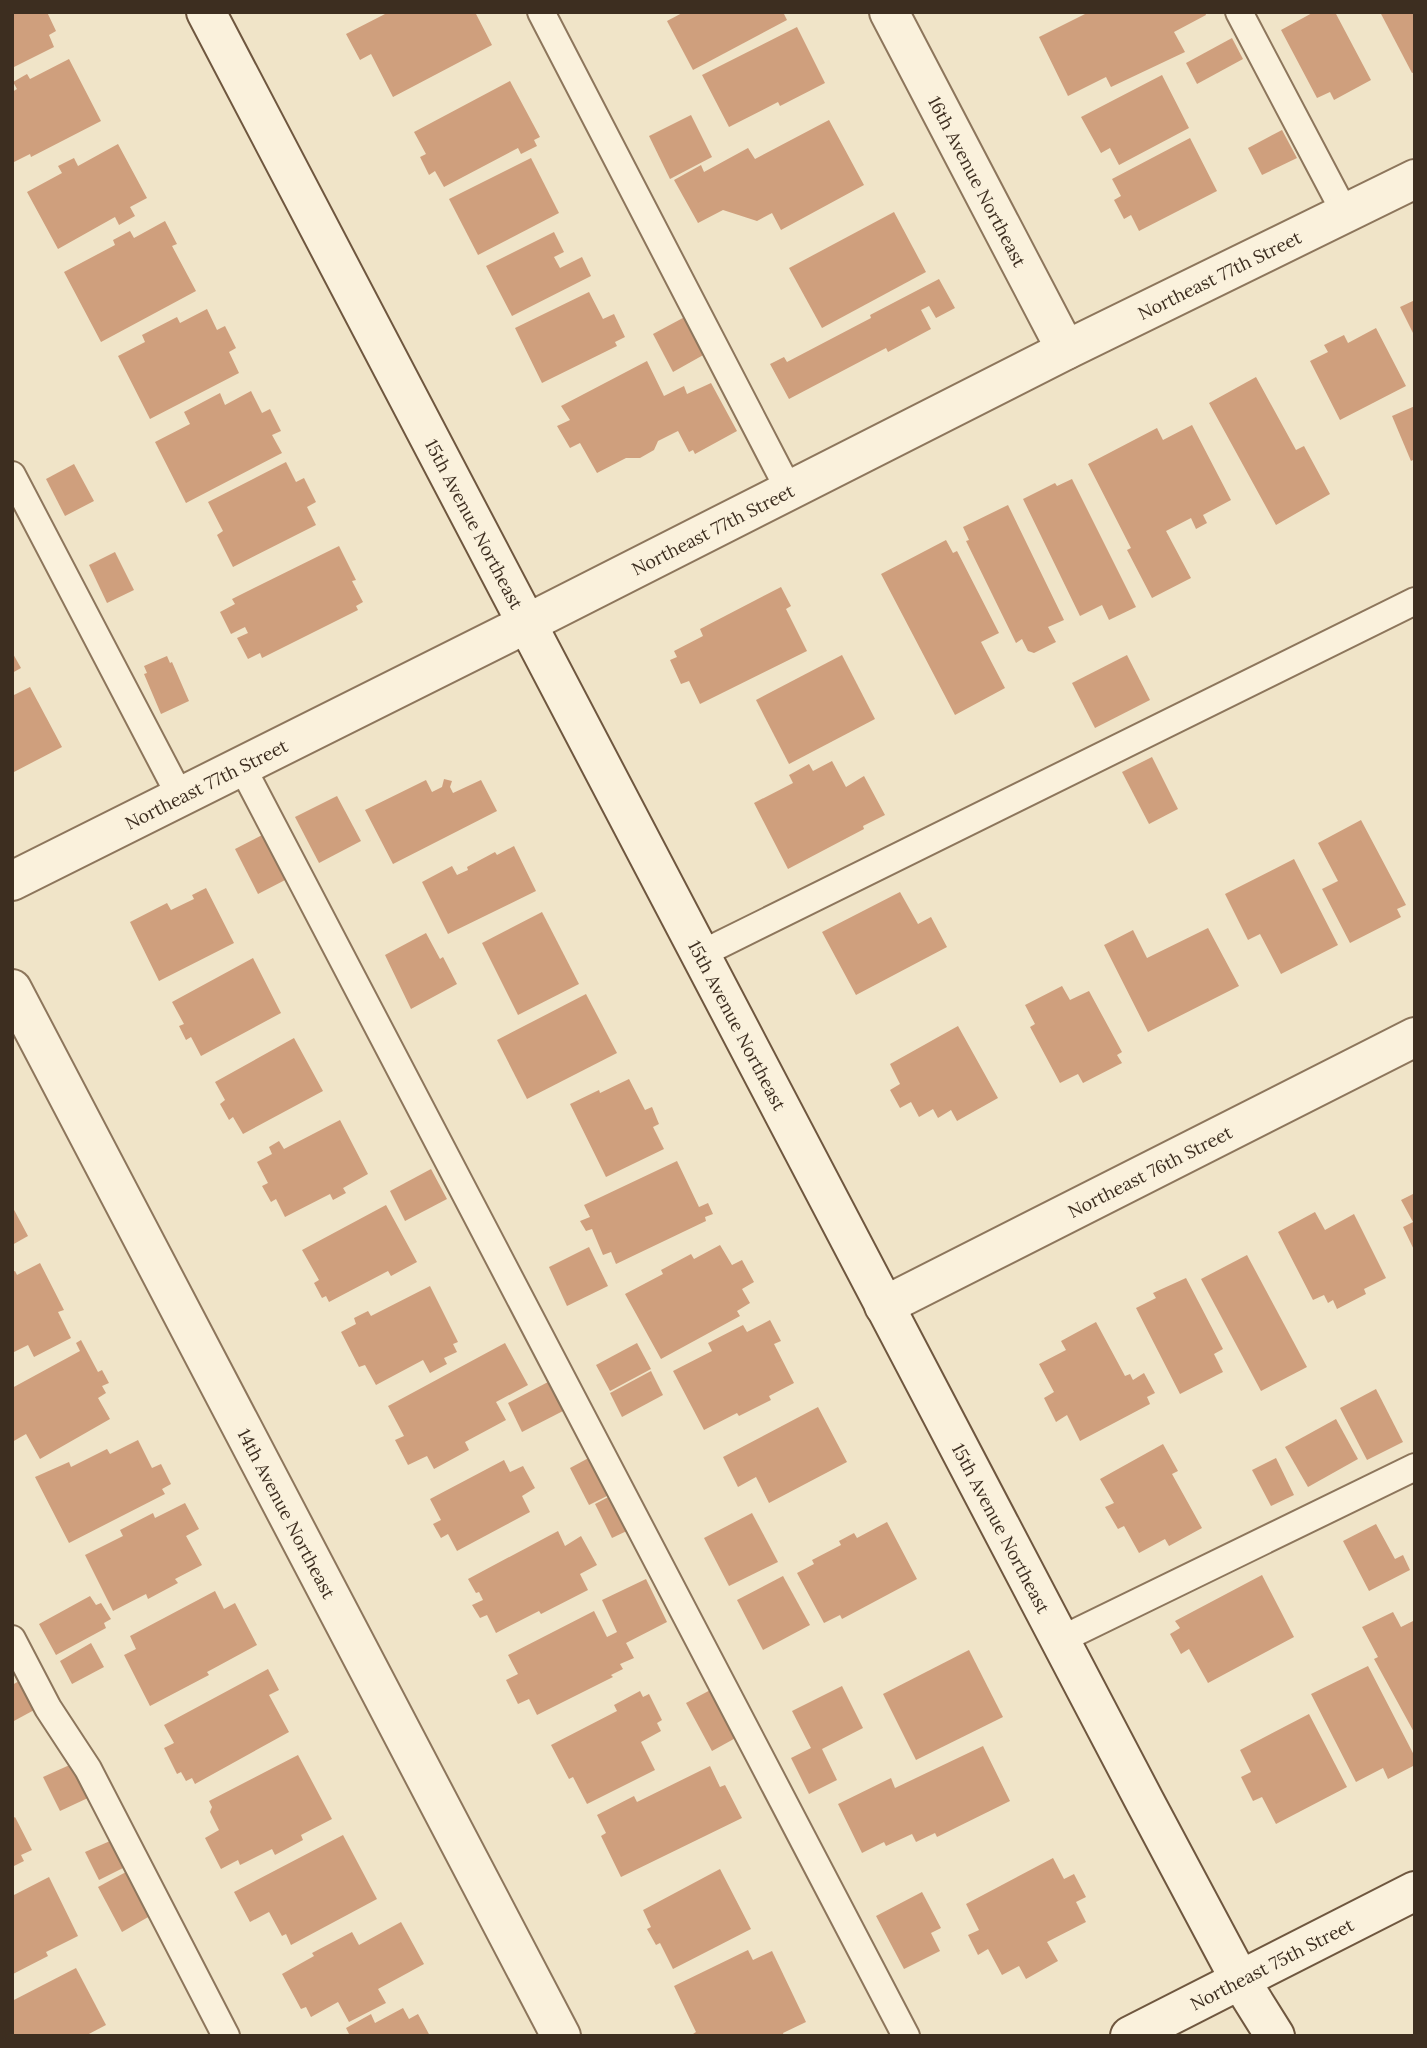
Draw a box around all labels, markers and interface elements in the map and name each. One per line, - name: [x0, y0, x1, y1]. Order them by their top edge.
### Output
- street label: 16th Avenue Northeast: [923, 92, 1032, 270]
- street label: Northeast 77th Street: [1134, 225, 1305, 325]
- street label: 15th Avenue Northeast: [420, 435, 529, 613]
- street label: Northeast 77th Street: [628, 479, 798, 580]
- street label: Northeast 77th Street: [121, 734, 291, 834]
- street label: 15th Avenue Northeast: [683, 936, 792, 1114]
- street label: Northeast 76th Street: [1064, 1120, 1236, 1223]
- street label: 14th Avenue Northeast: [233, 1424, 341, 1602]
- street label: 15th Avenue Northeast: [947, 1439, 1055, 1617]
- street label: Northeast 75th Street: [1186, 1913, 1357, 2015]

